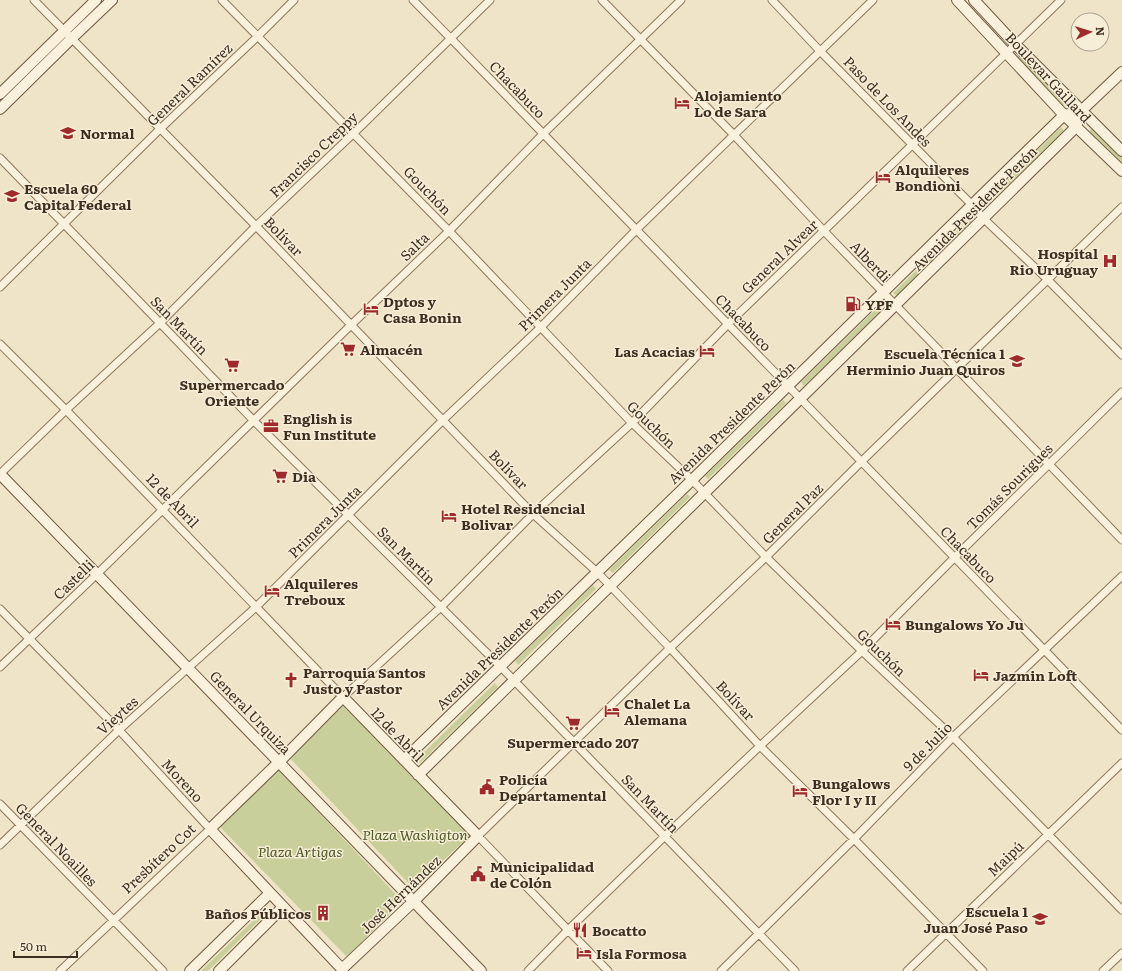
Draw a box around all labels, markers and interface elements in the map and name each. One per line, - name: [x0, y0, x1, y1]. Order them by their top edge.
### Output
- north arrow: [1070, 12, 1110, 52]
- text: N: [1093, 26, 1109, 36]
- street label: Boulevar Gaillard: [1002, 27, 1097, 127]
- street label: General Ramírez: [142, 38, 236, 130]
- street label: Paso de Los Andes: [840, 51, 936, 151]
- street label: Chacabuco: [485, 56, 551, 122]
- place label: Alojamiento Lo de Sara: [694, 85, 782, 121]
- hotel icon: Alojamiento Lo de Sara: [673, 94, 691, 112]
- street label: Francisco Creppy: [264, 106, 362, 201]
- place label: Normal: [80, 123, 135, 143]
- school or university icon: Normal: [59, 124, 77, 142]
- street label: Avenida Presidente Perón: [907, 141, 1041, 275]
- place label: Alquileres Bondioni: [895, 159, 969, 195]
- street label: Gouchón: [400, 161, 456, 219]
- hotel icon: Alquileres Bondioni: [874, 168, 892, 186]
- place label: Escuela 60 Capital Federal: [24, 178, 132, 214]
- school or university icon: Escuela 60 Capital Federal: [3, 187, 21, 205]
- street label: Bolívar: [260, 212, 308, 261]
- street label: General Alvear: [736, 214, 822, 298]
- street label: Salta: [395, 227, 433, 265]
- street label: Alberdi: [846, 236, 896, 286]
- place label: Hospital Rio Uruguay: [1009, 243, 1098, 279]
- hospital icon: Hospital Rio Uruguay: [1101, 252, 1119, 270]
- street label: Primera Junta: [513, 253, 595, 335]
- street label: Chacabuco: [711, 289, 777, 355]
- street label: San Martín: [147, 291, 213, 359]
- place label: Dptos y Casa Bonin: [383, 291, 462, 327]
- place label: YPF: [865, 294, 894, 314]
- fuel station icon: YPF: [844, 295, 862, 313]
- hotel icon: Dptos y Casa Bonin: [362, 300, 380, 318]
- place label: Almacén: [360, 339, 423, 359]
- supermarket icon: Almacén: [339, 340, 357, 358]
- place label: Las Acacias: [614, 341, 695, 361]
- hotel icon: Las Acacias: [698, 342, 716, 360]
- place label: Escuela Técnica 1 Herminio Juan Quiros: [846, 343, 1005, 379]
- school or university icon: Escuela Técnica 1 Herminio Juan Quiros: [1008, 352, 1026, 370]
- supermarket icon: Supermercado Oriente: [223, 356, 241, 374]
- street label: Avenida Presidente Perón: [663, 356, 799, 488]
- place label: Supermercado Oriente: [179, 374, 285, 410]
- street label: Gouchón: [623, 396, 681, 452]
- place label: English is Fun Institute: [283, 408, 376, 444]
- office icon: English is Fun Institute: [262, 417, 280, 435]
- street label: Tomás Sourigues: [962, 439, 1056, 533]
- street label: Bolívar: [485, 445, 533, 494]
- place label: Dia: [292, 466, 317, 486]
- supermarket icon: Dia: [271, 467, 289, 485]
- street label: 12 de Abril: [142, 468, 204, 532]
- street label: General Paz: [757, 478, 827, 548]
- street label: Primera Junta: [283, 480, 365, 562]
- place label: Hotel Residencial Bolivar: [461, 498, 585, 534]
- hotel icon: Hotel Residencial Bolivar: [440, 507, 458, 525]
- street label: San Martín: [373, 521, 441, 589]
- street label: Chacabuco: [936, 521, 1002, 587]
- street label: Castelli: [48, 554, 98, 604]
- place label: Alquileres Treboux: [284, 573, 358, 609]
- hotel icon: Alquileres Treboux: [263, 582, 281, 600]
- street label: Avenida Presidente Perón: [431, 582, 567, 714]
- place label: Bungalows Yo Ju: [905, 614, 1024, 634]
- hotel icon: Bungalows Yo Ju: [884, 615, 902, 633]
- street label: Gouchón: [853, 624, 911, 680]
- place label: Parroquia Santos Justo y Pastor: [303, 662, 426, 698]
- place label: Jazmin Loft: [993, 665, 1078, 685]
- street label: General Urquiza: [206, 666, 296, 759]
- hotel icon: Jazmin Loft: [972, 666, 990, 684]
- church icon: Parroquia Santos Justo y Pastor: [282, 671, 300, 689]
- street label: Bolívar: [712, 676, 760, 725]
- street label: Vieytes: [92, 691, 142, 739]
- place label: Chalet La Alemana: [624, 693, 691, 729]
- street label: 12 de Abril: [367, 702, 429, 766]
- hotel icon: Chalet La Alemana: [603, 702, 621, 720]
- supermarket icon: Supermercado 207: [564, 714, 582, 732]
- street label: 9 de Julio: [898, 717, 956, 775]
- place label: Supermercado 207: [507, 732, 639, 752]
- street label: Moreno: [158, 754, 208, 806]
- place label: Policía Departamental: [499, 769, 607, 805]
- street label: San Martín: [618, 769, 684, 837]
- place label: Bungalows Flor I y II: [812, 773, 890, 809]
- public building icon: Policía Departamental: [478, 778, 496, 796]
- hotel icon: Bungalows Flor I y II: [791, 782, 809, 800]
- street label: General Noailles: [12, 798, 102, 890]
- street label: Presbítero Cot: [117, 818, 200, 898]
- park label: Plaza Washigton: [362, 824, 468, 844]
- street label: Maipú: [982, 836, 1028, 880]
- park label: Plaza Artigas: [258, 841, 342, 861]
- street label: José Hernández: [355, 850, 445, 938]
- place label: Municipalidad de Colón: [490, 856, 594, 892]
- public building icon: Municipalidad de Colón: [469, 865, 487, 883]
- place label: Escuela 1 Juan José Paso: [923, 901, 1028, 937]
- place label: Baños Públicos: [205, 903, 311, 923]
- building icon: Baños Públicos: [314, 904, 332, 922]
- school or university icon: Escuela 1 Juan José Paso: [1031, 910, 1049, 928]
- place label: Bocatto: [592, 920, 647, 940]
- restaurant icon: Bocatto: [571, 921, 589, 939]
- scale bar: [14, 933, 77, 959]
- text: 50 m: [20, 937, 47, 955]
- place label: Isla Formosa: [596, 943, 688, 963]
- hotel icon: Isla Formosa: [575, 944, 593, 962]

